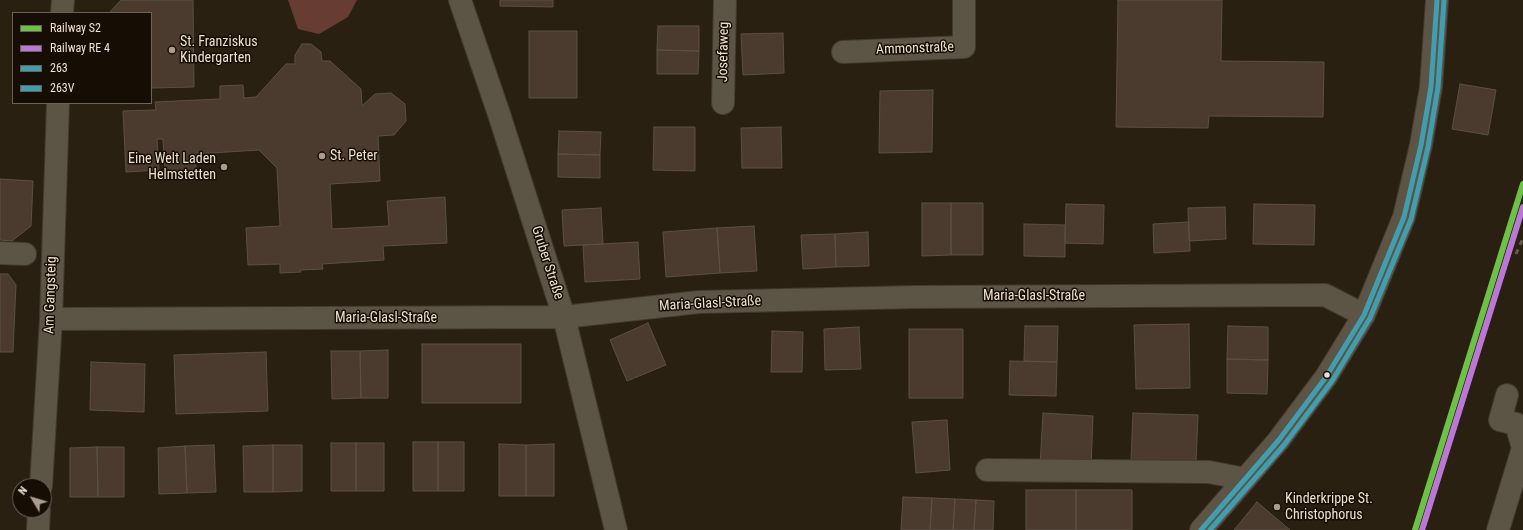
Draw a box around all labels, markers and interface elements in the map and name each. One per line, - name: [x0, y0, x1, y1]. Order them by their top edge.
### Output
- legend: [12, 12, 152, 104]
- text: Railway S2: [50, 21, 101, 35]
- street label: Josefaweg: [715, 22, 733, 82]
- place label: St. Franziskus Kindergarten: [180, 34, 258, 66]
- street label: Ammonstraße: [876, 39, 954, 59]
- text: Railway RE 4: [50, 41, 110, 55]
- marker: St. Franziskus Kindergarten: [167, 45, 177, 55]
- text: 263: [50, 61, 68, 75]
- text: 263V: [50, 81, 75, 95]
- place label: St. Peter: [330, 148, 378, 164]
- place label: Eine Welt Laden Helmstetten: [128, 151, 216, 184]
- marker: St. Peter: [317, 151, 327, 161]
- marker: Eine Welt Laden Helmstetten: [219, 162, 229, 172]
- street label: Gruber Straße: [527, 224, 567, 302]
- street label: Am Gangsteig: [41, 256, 61, 334]
- street label: Maria-Glasl-Straße: [983, 288, 1085, 304]
- street label: Maria-Glasl-Straße: [659, 293, 761, 315]
- street label: Maria-Glasl-Straße: [335, 310, 437, 326]
- unlabelled marker: [1322, 370, 1332, 380]
- north arrow: [12, 478, 52, 518]
- text: N: [16, 484, 30, 498]
- place label: Kinderkrippe St. Christophorus: [1285, 491, 1373, 524]
- marker: Kinderkrippe St. Christophorus: [1272, 502, 1282, 512]

